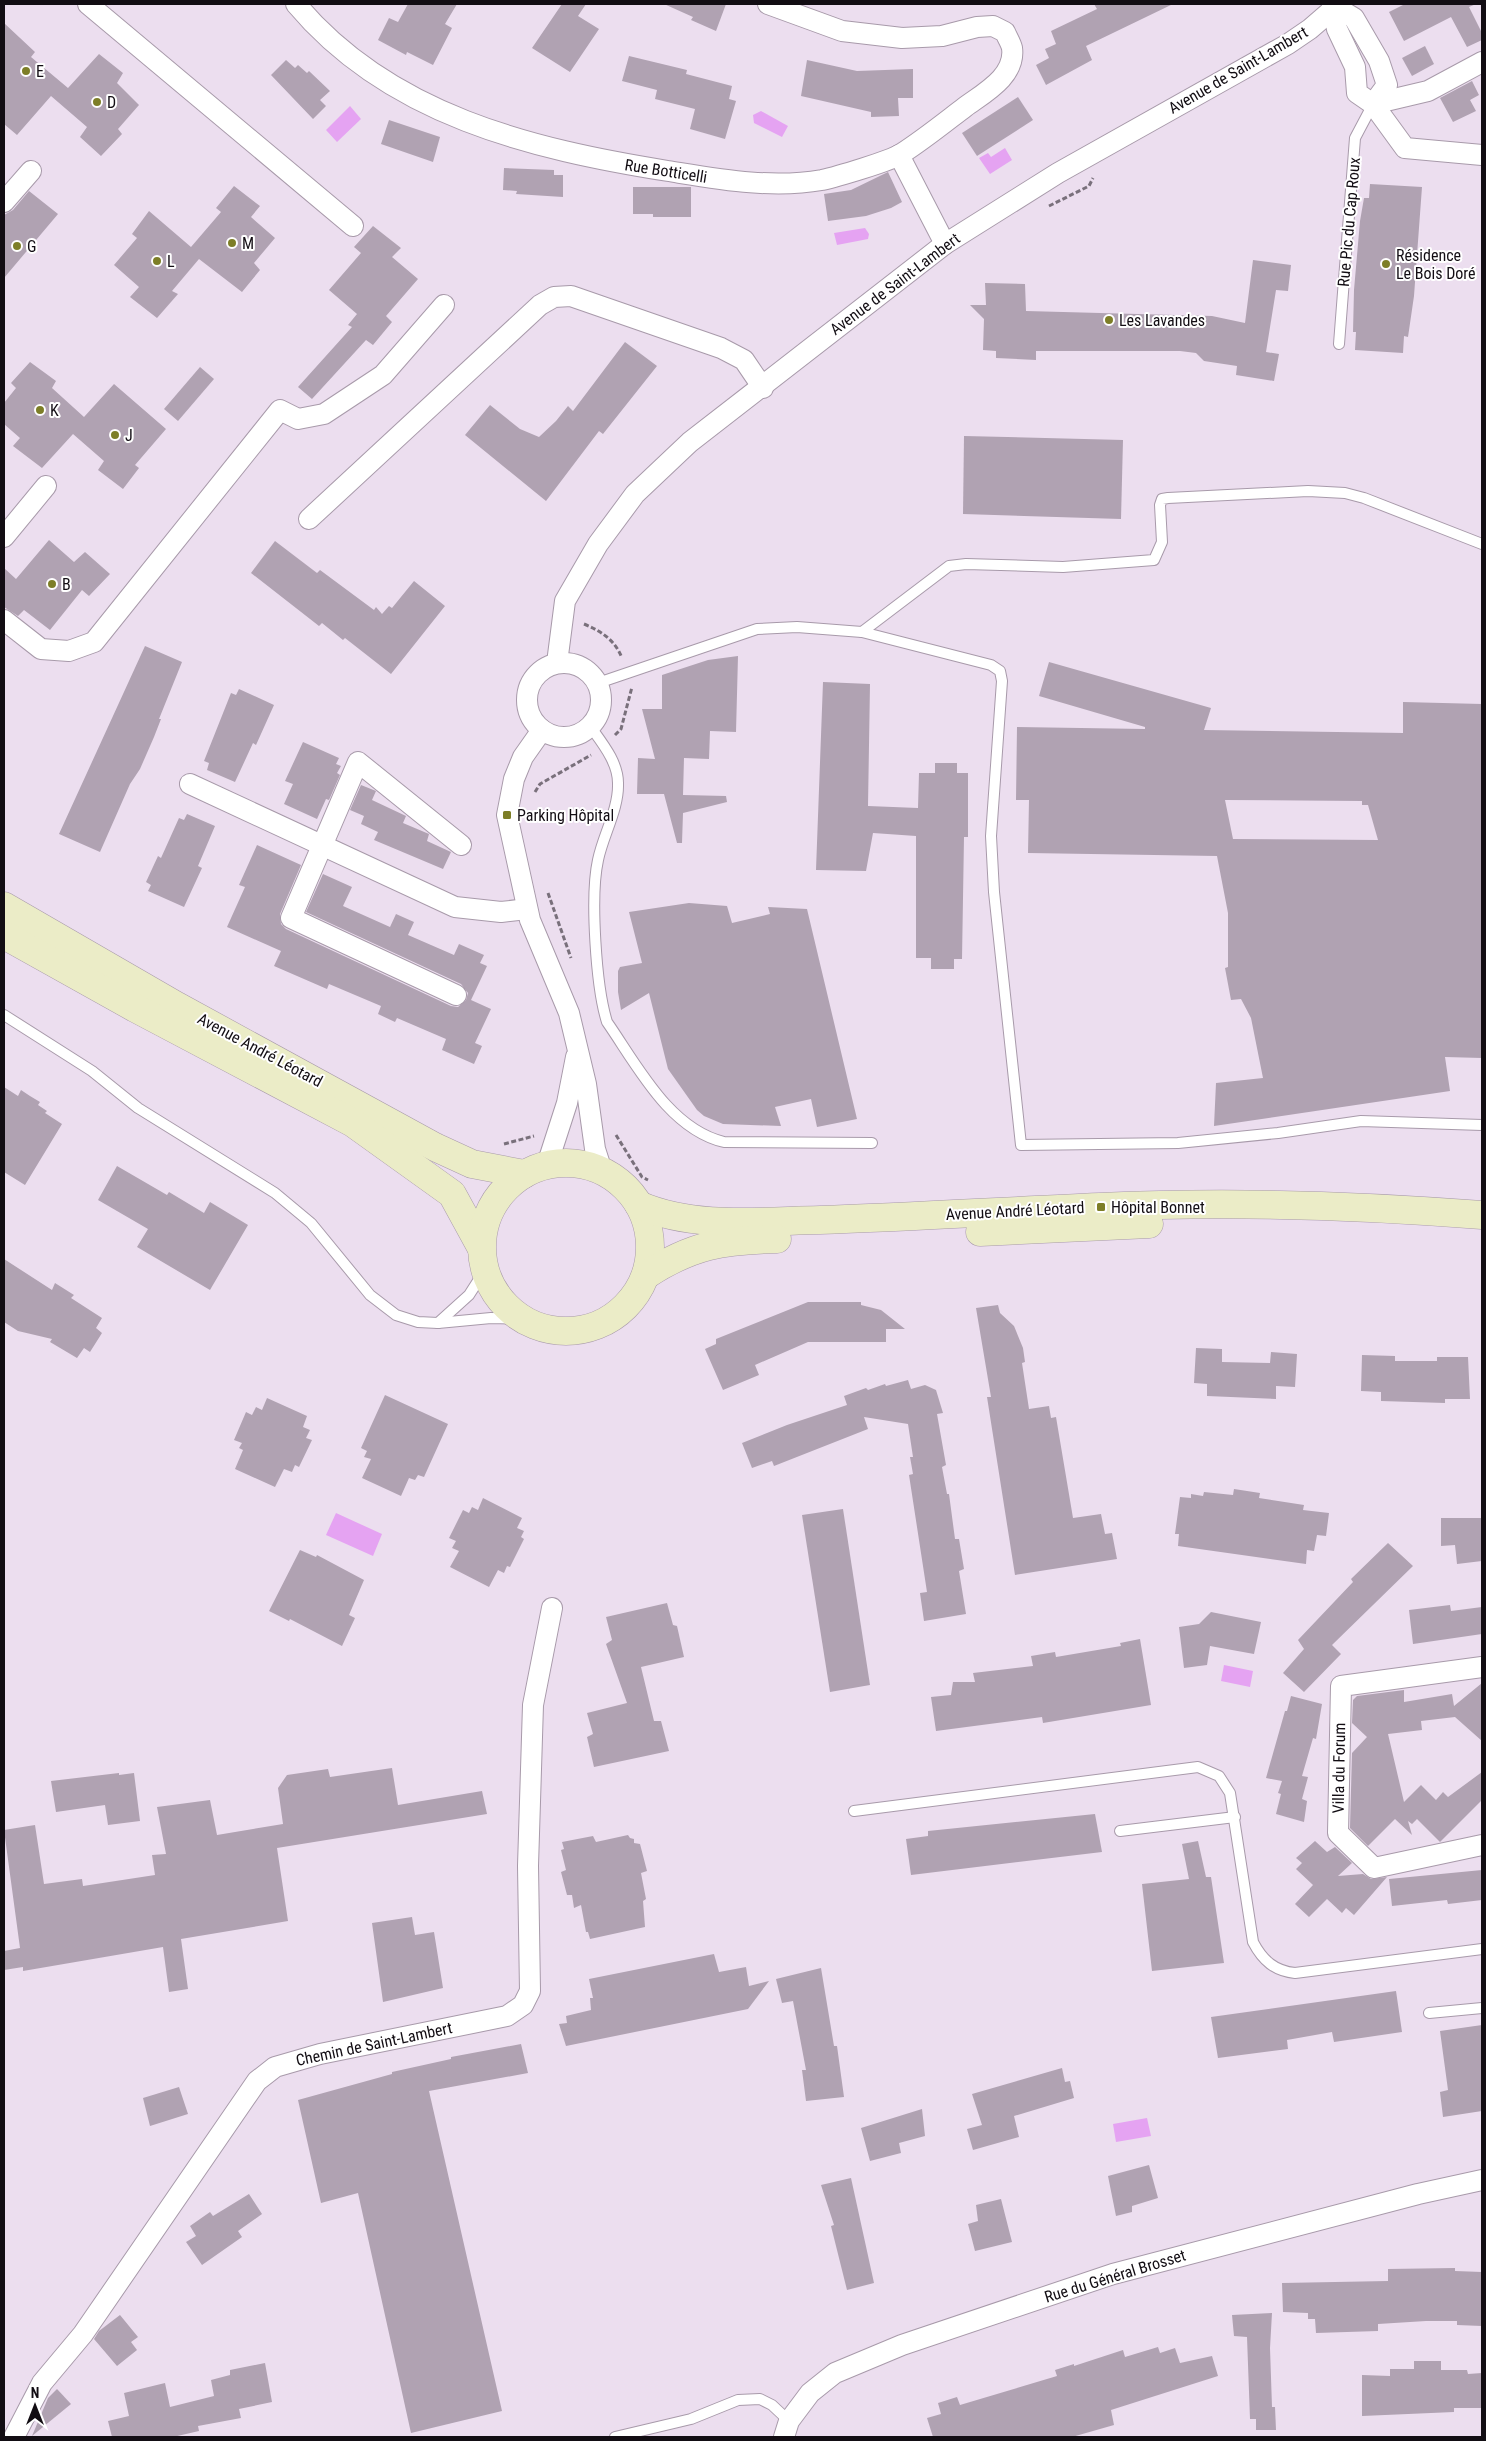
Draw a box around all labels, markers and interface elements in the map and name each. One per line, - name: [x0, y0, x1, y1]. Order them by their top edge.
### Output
- street label: Avenue de Saint-Lambert: [1165, 22, 1311, 118]
- place label: E: [36, 62, 44, 81]
- marker: E: [20, 65, 32, 77]
- place label: D: [107, 93, 116, 112]
- marker: D: [91, 96, 103, 108]
- street label: Rue Botticelli: [623, 155, 709, 187]
- street label: Rue Pic du Cap Roux: [1334, 156, 1364, 288]
- street label: Avenue de Saint-Lambert: [826, 229, 964, 339]
- place label: M: [242, 234, 254, 253]
- place label: G: [27, 237, 36, 256]
- marker: M: [226, 237, 238, 249]
- marker: G: [11, 240, 23, 252]
- place label: Résidence Le Bois Doré: [1396, 246, 1476, 283]
- place label: L: [167, 252, 175, 271]
- marker: L: [151, 255, 163, 267]
- marker: Résidence Le Bois Doré: [1380, 258, 1392, 270]
- place label: Les Lavandes: [1119, 311, 1205, 330]
- marker: Les Lavandes: [1103, 314, 1115, 326]
- place label: K: [50, 401, 59, 420]
- marker: K: [34, 404, 46, 416]
- place label: J: [125, 426, 133, 445]
- marker: J: [109, 429, 121, 441]
- place label: B: [62, 575, 71, 594]
- marker: B: [46, 578, 58, 590]
- place label: Parking Hôpital: [517, 806, 614, 825]
- marker: Parking Hôpital: [501, 809, 513, 821]
- street label: Avenue André Léotard: [194, 1009, 326, 1091]
- street label: Avenue André Léotard: [945, 1198, 1085, 1224]
- place label: Hôpital Bonnet: [1111, 1198, 1205, 1217]
- marker: Hôpital Bonnet: [1095, 1201, 1107, 1213]
- street label: Villa du Forum: [1329, 1722, 1349, 1814]
- street label: Chemin de Saint-Lambert: [294, 2018, 454, 2070]
- street label: Rue du Général Brosset: [1042, 2245, 1188, 2307]
- north arrow: [10, 2381, 60, 2431]
- text: N: [31, 2385, 39, 2401]

